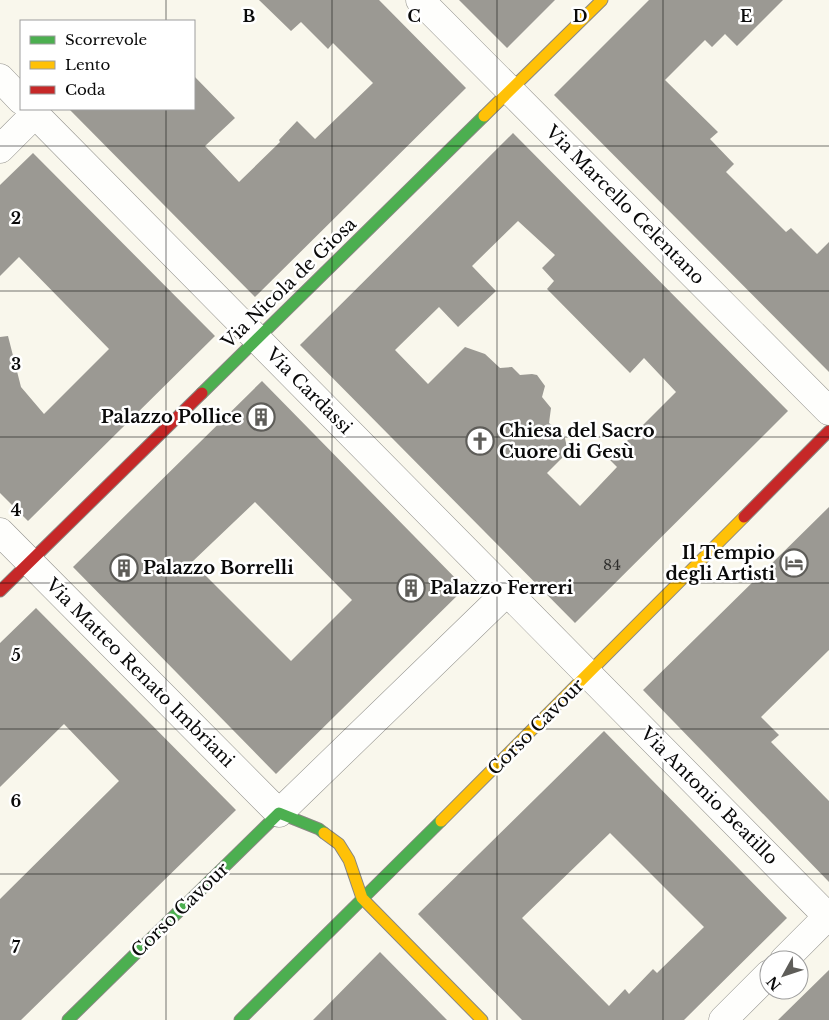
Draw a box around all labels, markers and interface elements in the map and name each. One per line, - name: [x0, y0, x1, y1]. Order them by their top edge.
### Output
- text: B: [243, 6, 256, 26]
- text: C: [407, 6, 421, 26]
- text: D: [573, 6, 587, 26]
- text: E: [740, 6, 752, 26]
- legend: [20, 20, 195, 110]
- text: Scorrevole: [65, 30, 147, 49]
- text: Lento: [65, 55, 111, 74]
- text: Coda: [65, 80, 106, 99]
- street label: Via Marcello Celentano: [540, 120, 709, 289]
- text: 2: [11, 208, 21, 228]
- street label: Via Nicola de Giosa: [216, 213, 361, 354]
- street label: Via Cardassi: [261, 343, 357, 439]
- text: 3: [11, 354, 21, 374]
- building icon: Palazzo Pollice: [246, 402, 276, 432]
- place label: Palazzo Pollice: [101, 406, 242, 428]
- place label: Chiesa del Sacro Cuore di Gesù: [499, 420, 655, 463]
- church icon: Chiesa del Sacro Cuore di Gesù: [465, 426, 495, 456]
- text: 4: [11, 500, 21, 520]
- place label: Il Tempio degli Artisti: [665, 542, 775, 585]
- hotel icon: Il Tempio degli Artisti: [779, 548, 809, 578]
- building icon: Palazzo Borrelli: [109, 553, 139, 583]
- house number: 84: [603, 555, 621, 574]
- place label: Palazzo Borrelli: [143, 557, 294, 579]
- street label: Via Matteo Renato Imbriani: [40, 573, 239, 772]
- building icon: Palazzo Ferreri: [396, 573, 426, 603]
- place label: Palazzo Ferreri: [430, 577, 573, 599]
- text: 5: [11, 645, 21, 665]
- street label: Corso Cavour: [483, 674, 589, 780]
- street label: Via Antonio Beatillo: [635, 722, 782, 869]
- text: 6: [11, 791, 22, 811]
- street label: Corso Cavour: [127, 858, 234, 962]
- text: 7: [12, 937, 21, 957]
- north arrow: [759, 950, 809, 1000]
- text: N: [763, 973, 785, 994]

